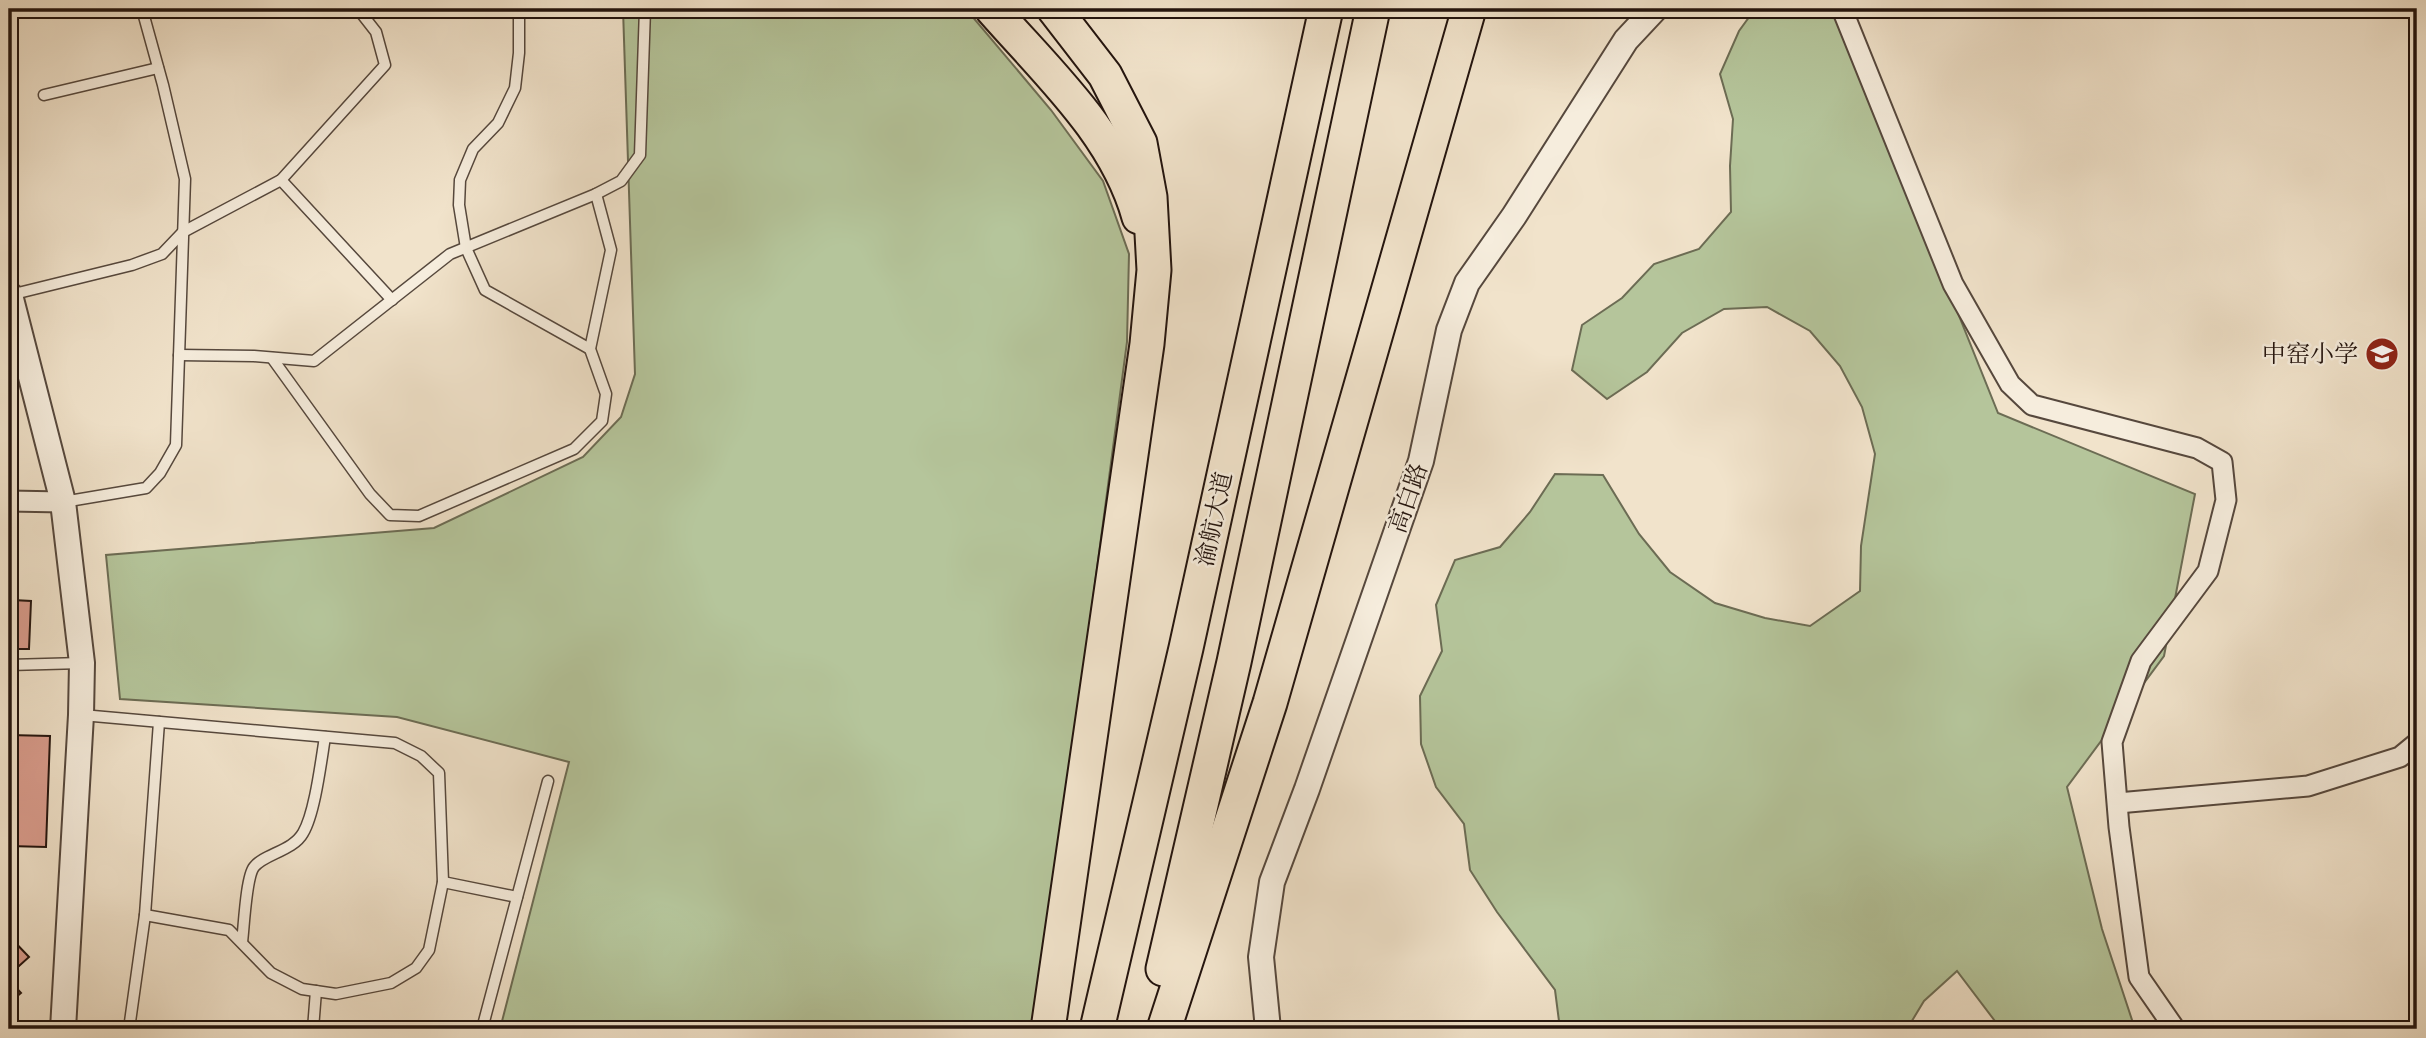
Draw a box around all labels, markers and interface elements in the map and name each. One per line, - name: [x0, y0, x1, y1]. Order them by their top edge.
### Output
- school or university icon: 中窑小学: [2363, 335, 2401, 373]
- place label: 中窑小学: [2262, 339, 2358, 369]
- street label: 高白路: [1382, 459, 1434, 537]
- street label: 渝航大道: [1189, 469, 1239, 569]

